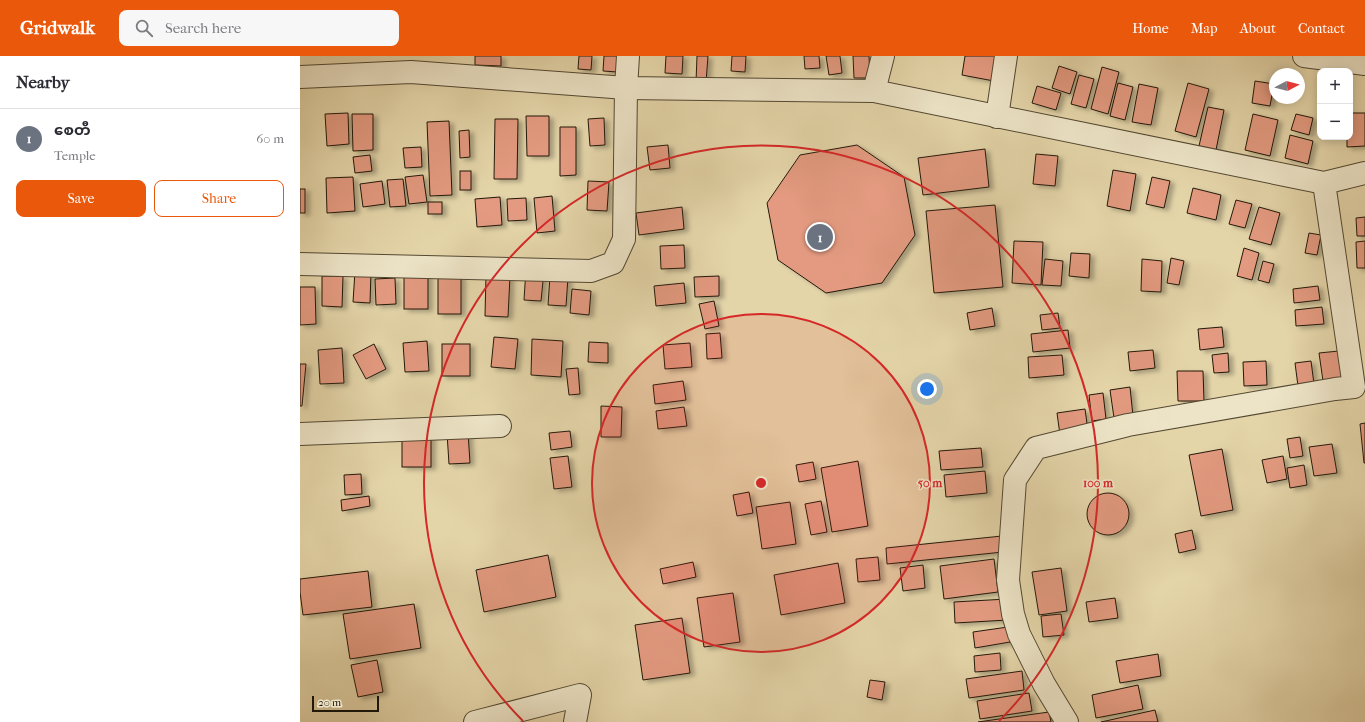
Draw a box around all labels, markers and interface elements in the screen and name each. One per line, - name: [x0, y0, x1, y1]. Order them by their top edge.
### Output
- search box: [119, 10, 399, 46]
- text: Gridwalk: [20, 17, 95, 39]
- icon: search: [133, 17, 155, 39]
- text: Search here: [165, 19, 241, 37]
- text: Home: [1132, 20, 1169, 37]
- text: Map: [1191, 20, 1218, 37]
- text: About: [1240, 20, 1276, 37]
- text: Contact: [1298, 20, 1345, 37]
- north arrow: [1269, 68, 1305, 104]
- map controls: [1317, 68, 1353, 140]
- button: +: [1317, 68, 1353, 104]
- text: Nearby: [16, 72, 70, 92]
- button: −: [1317, 104, 1353, 140]
- text: စေတီ: [54, 121, 91, 139]
- text: 1: [27, 131, 31, 146]
- text: 60 m: [256, 131, 284, 146]
- text: Temple: [54, 148, 96, 163]
- button: Save: [16, 180, 146, 217]
- button: Share: [154, 180, 284, 217]
- pin: 1: [807, 222, 833, 252]
- your location: [917, 379, 937, 399]
- centre of rings: [754, 476, 768, 490]
- text: 50 m: [918, 476, 943, 490]
- text: 100 m: [1083, 476, 1114, 490]
- scale bar: [312, 694, 379, 713]
- text: 20 m: [318, 696, 341, 709]

